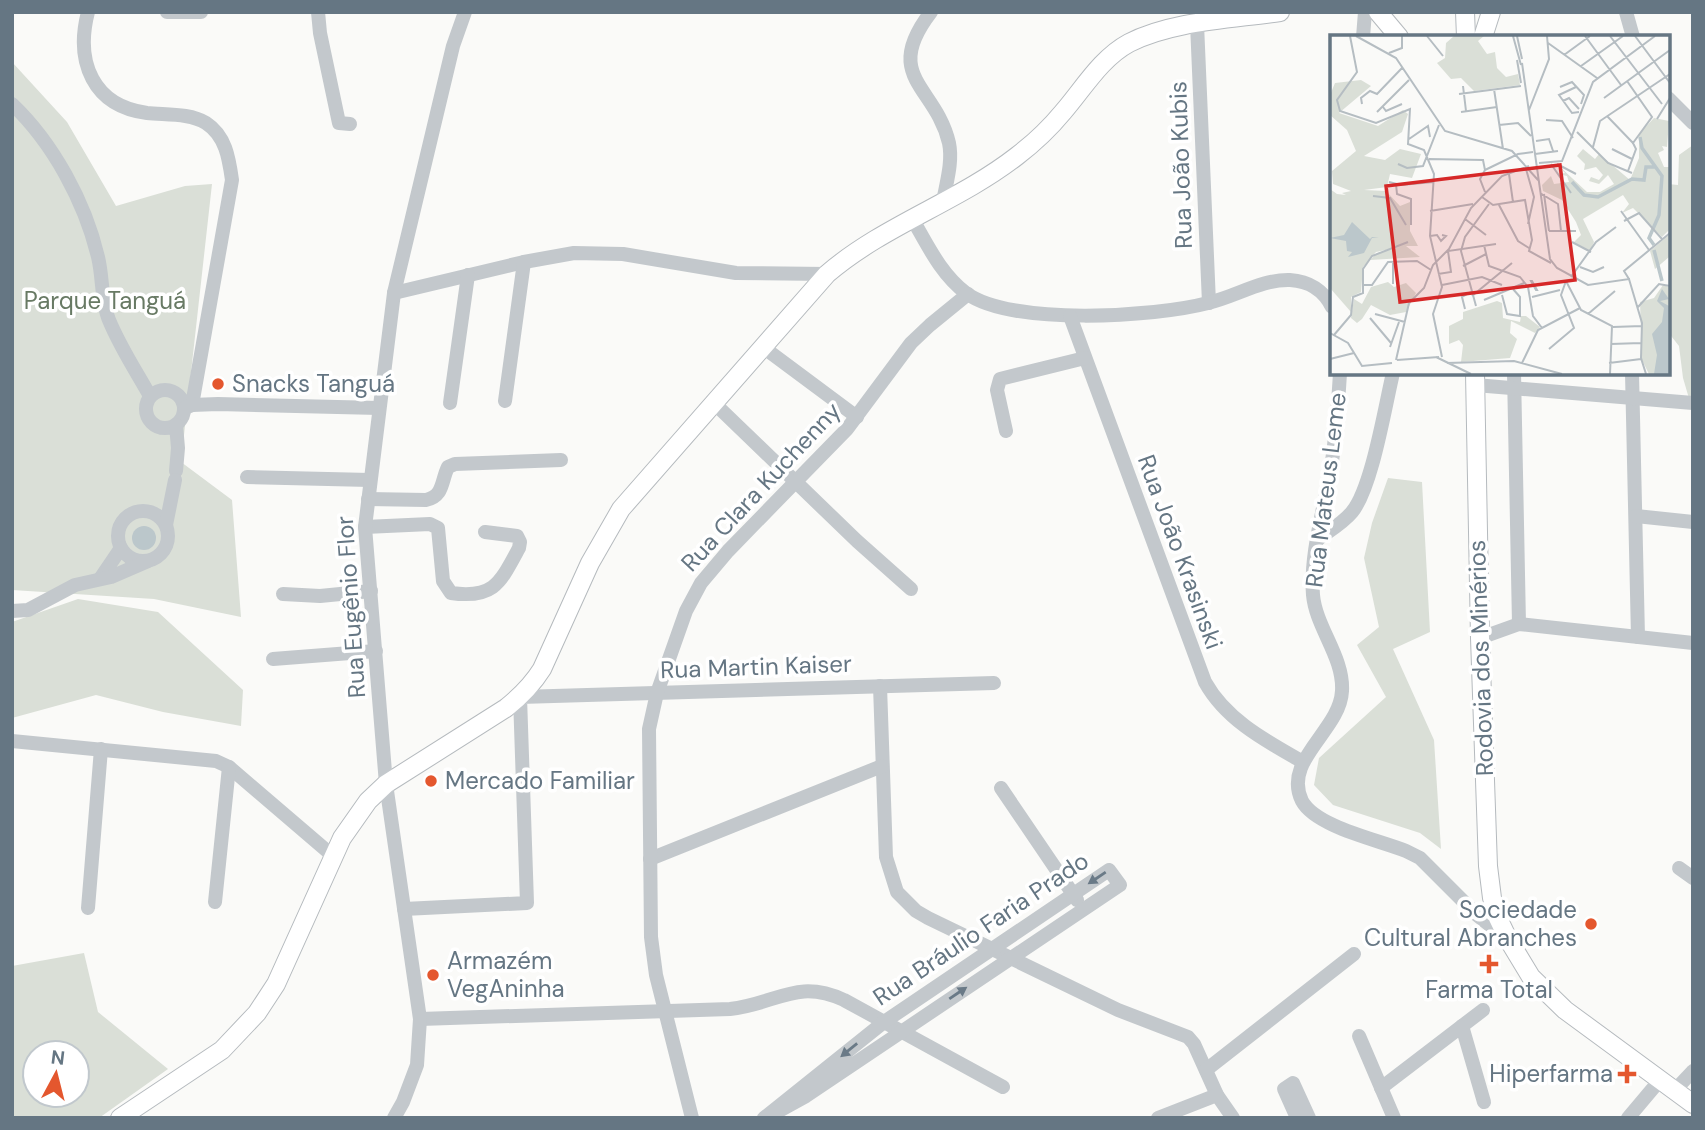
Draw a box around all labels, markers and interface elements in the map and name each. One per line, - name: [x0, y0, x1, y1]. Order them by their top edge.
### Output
- inset map: [1330, 35, 1670, 374]
- street label: Rua João Kubis: [1162, 81, 1199, 249]
- park label: Parque Tanguá: [24, 285, 186, 316]
- place label: Snacks Tanguá: [232, 368, 395, 399]
- marker: Snacks Tanguá: [210, 376, 226, 392]
- street label: Rua Mateus Leme: [1298, 391, 1353, 589]
- street label: Rua Clara Kuchenny: [674, 395, 847, 578]
- street label: Rua João Krasinski: [1131, 450, 1230, 653]
- street label: Rua Eugênio Flor: [329, 515, 372, 699]
- street label: Rodovia dos Minérios: [1461, 539, 1500, 777]
- street label: Rua Martin Kaiser: [660, 648, 852, 685]
- place label: Mercado Familiar: [445, 765, 635, 796]
- marker: Mercado Familiar: [423, 773, 439, 789]
- street label: Rua Bráulio Faria Prado: [867, 845, 1095, 1012]
- one-way arrow: [1088, 871, 1106, 885]
- place label: Sociedade Cultural Abranches: [1364, 894, 1577, 953]
- marker: Sociedade Cultural Abranches: [1583, 916, 1599, 932]
- place label: Armazém VegAninha: [447, 945, 565, 1004]
- marker: Farma Total: [1481, 956, 1497, 972]
- marker: Armazém VegAninha: [425, 967, 441, 983]
- place label: Farma Total: [1425, 974, 1553, 1005]
- one-way arrow: [949, 987, 968, 1000]
- north arrow: [21, 1039, 91, 1109]
- one-way arrow: [841, 1042, 859, 1057]
- text: N: [50, 1044, 66, 1071]
- place label: Hiperfarma: [1489, 1058, 1613, 1089]
- marker: Hiperfarma: [1619, 1066, 1635, 1082]

